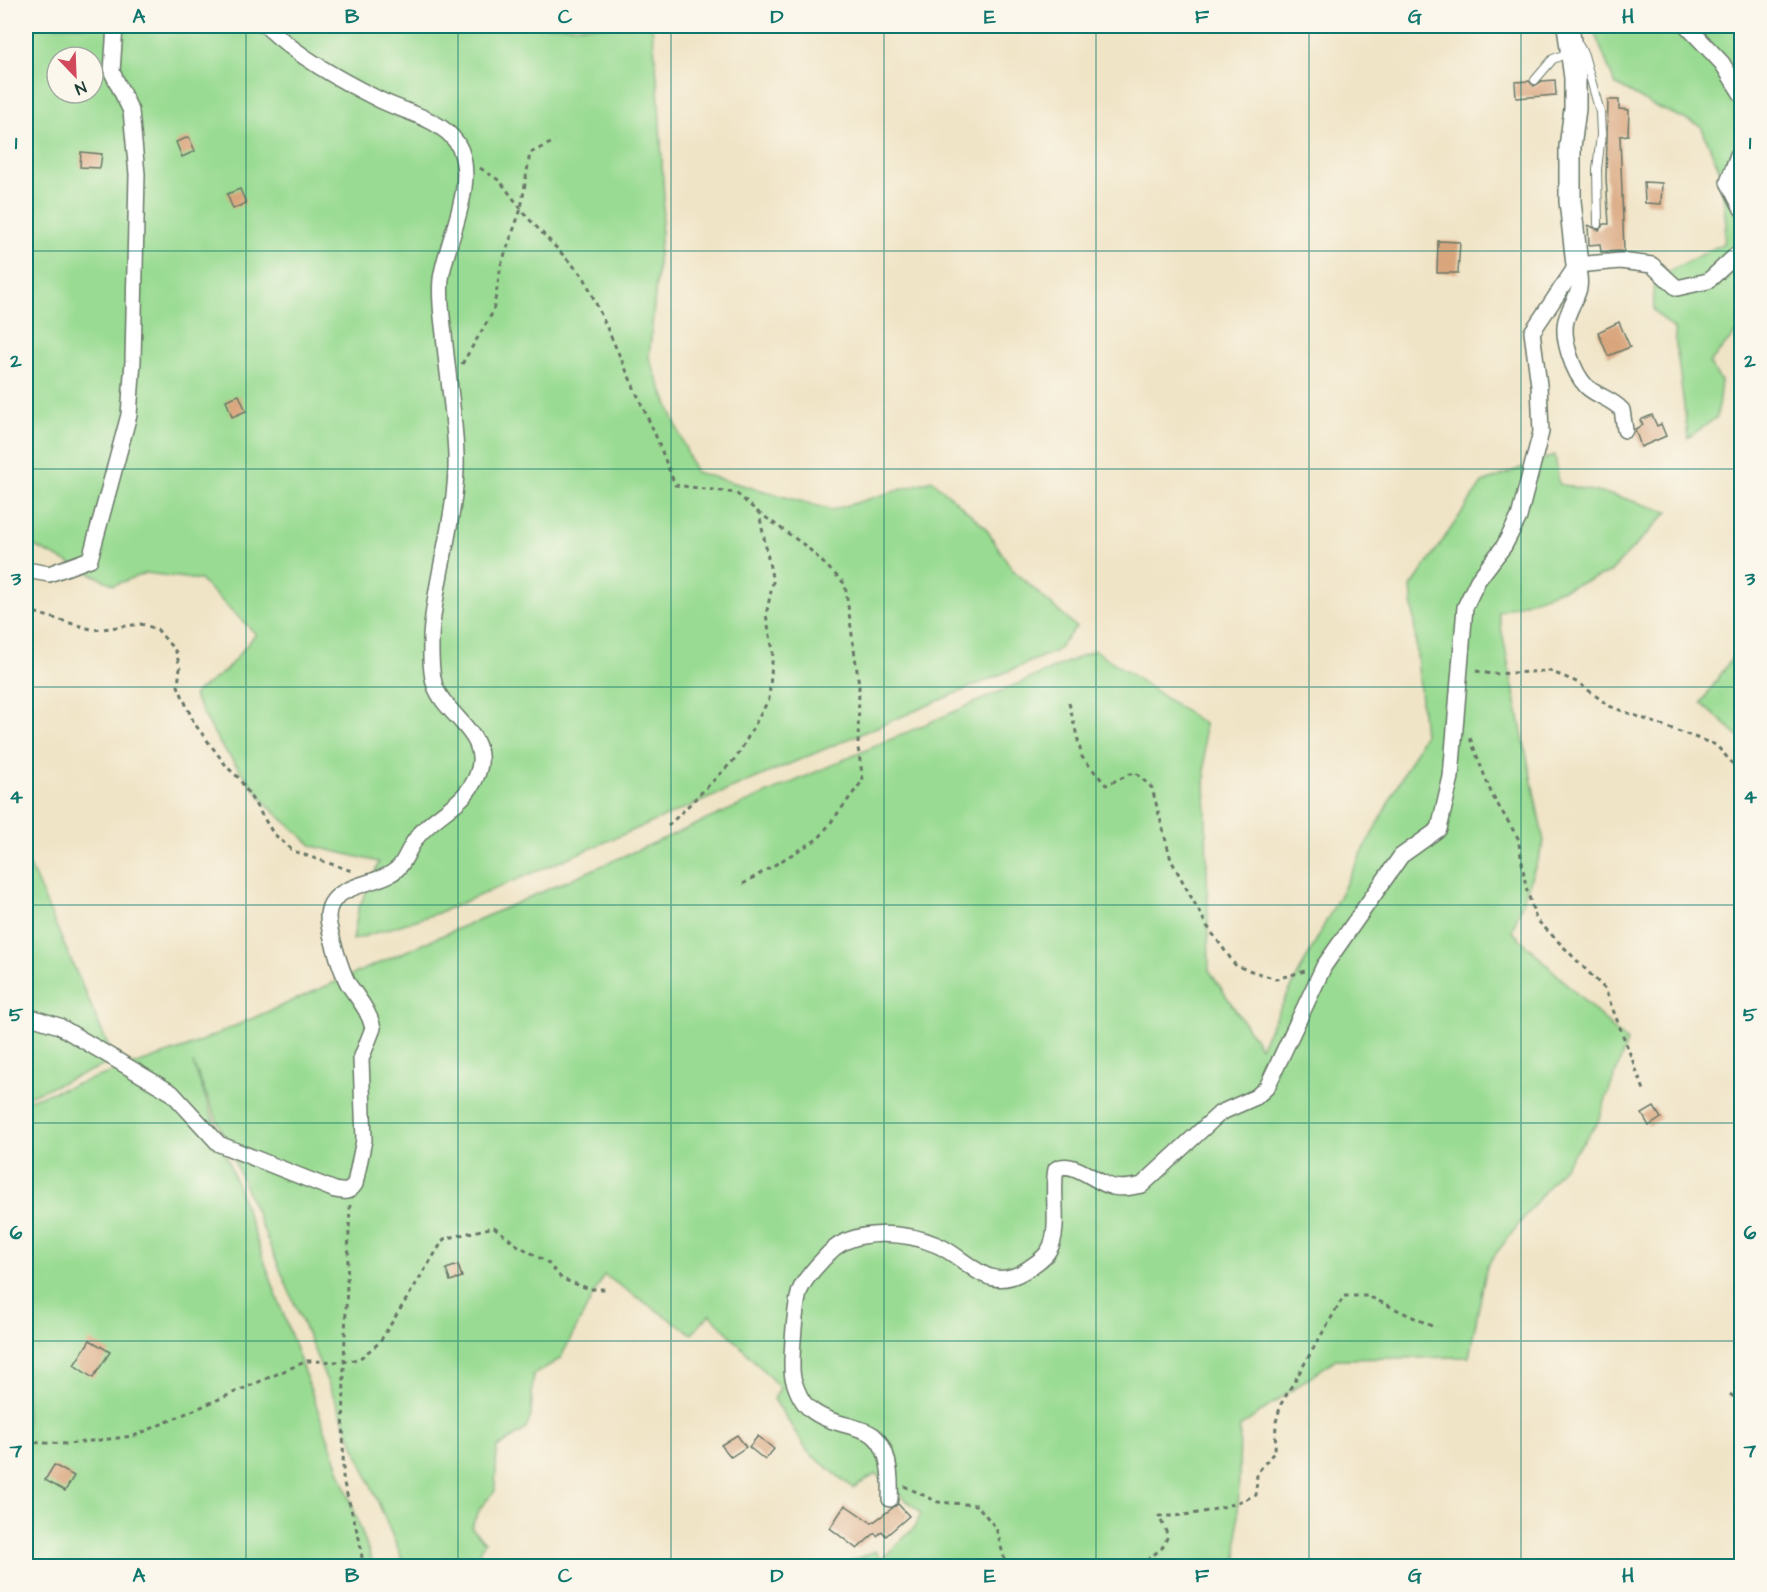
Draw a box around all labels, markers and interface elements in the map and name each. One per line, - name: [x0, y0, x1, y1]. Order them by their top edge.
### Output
- text: A: [133, 3, 146, 31]
- text: B: [345, 3, 360, 31]
- text: C: [558, 3, 573, 31]
- text: D: [771, 3, 784, 31]
- text: E: [984, 3, 996, 31]
- text: F: [1195, 3, 1210, 31]
- text: G: [1408, 3, 1422, 31]
- text: H: [1622, 3, 1634, 31]
- north arrow: [45, 45, 105, 105]
- text: N: [72, 76, 89, 100]
- text: 1: [15, 129, 18, 157]
- text: 1: [1749, 129, 1752, 157]
- text: 2: [9, 347, 22, 375]
- text: 2: [1743, 347, 1756, 375]
- text: 3: [10, 565, 22, 593]
- text: 3: [1744, 565, 1756, 593]
- text: 4: [9, 783, 23, 811]
- text: 4: [1743, 783, 1757, 811]
- text: 5: [9, 1001, 24, 1029]
- text: 5: [1743, 1001, 1758, 1029]
- text: 6: [10, 1219, 23, 1247]
- text: 6: [1744, 1219, 1757, 1247]
- text: 7: [9, 1437, 23, 1465]
- text: 7: [1743, 1437, 1757, 1465]
- text: A: [133, 1562, 146, 1590]
- text: B: [345, 1562, 360, 1590]
- text: C: [558, 1562, 573, 1590]
- text: D: [771, 1562, 784, 1590]
- text: E: [984, 1562, 996, 1590]
- text: F: [1195, 1562, 1210, 1590]
- text: G: [1408, 1562, 1422, 1590]
- text: H: [1622, 1562, 1634, 1590]

